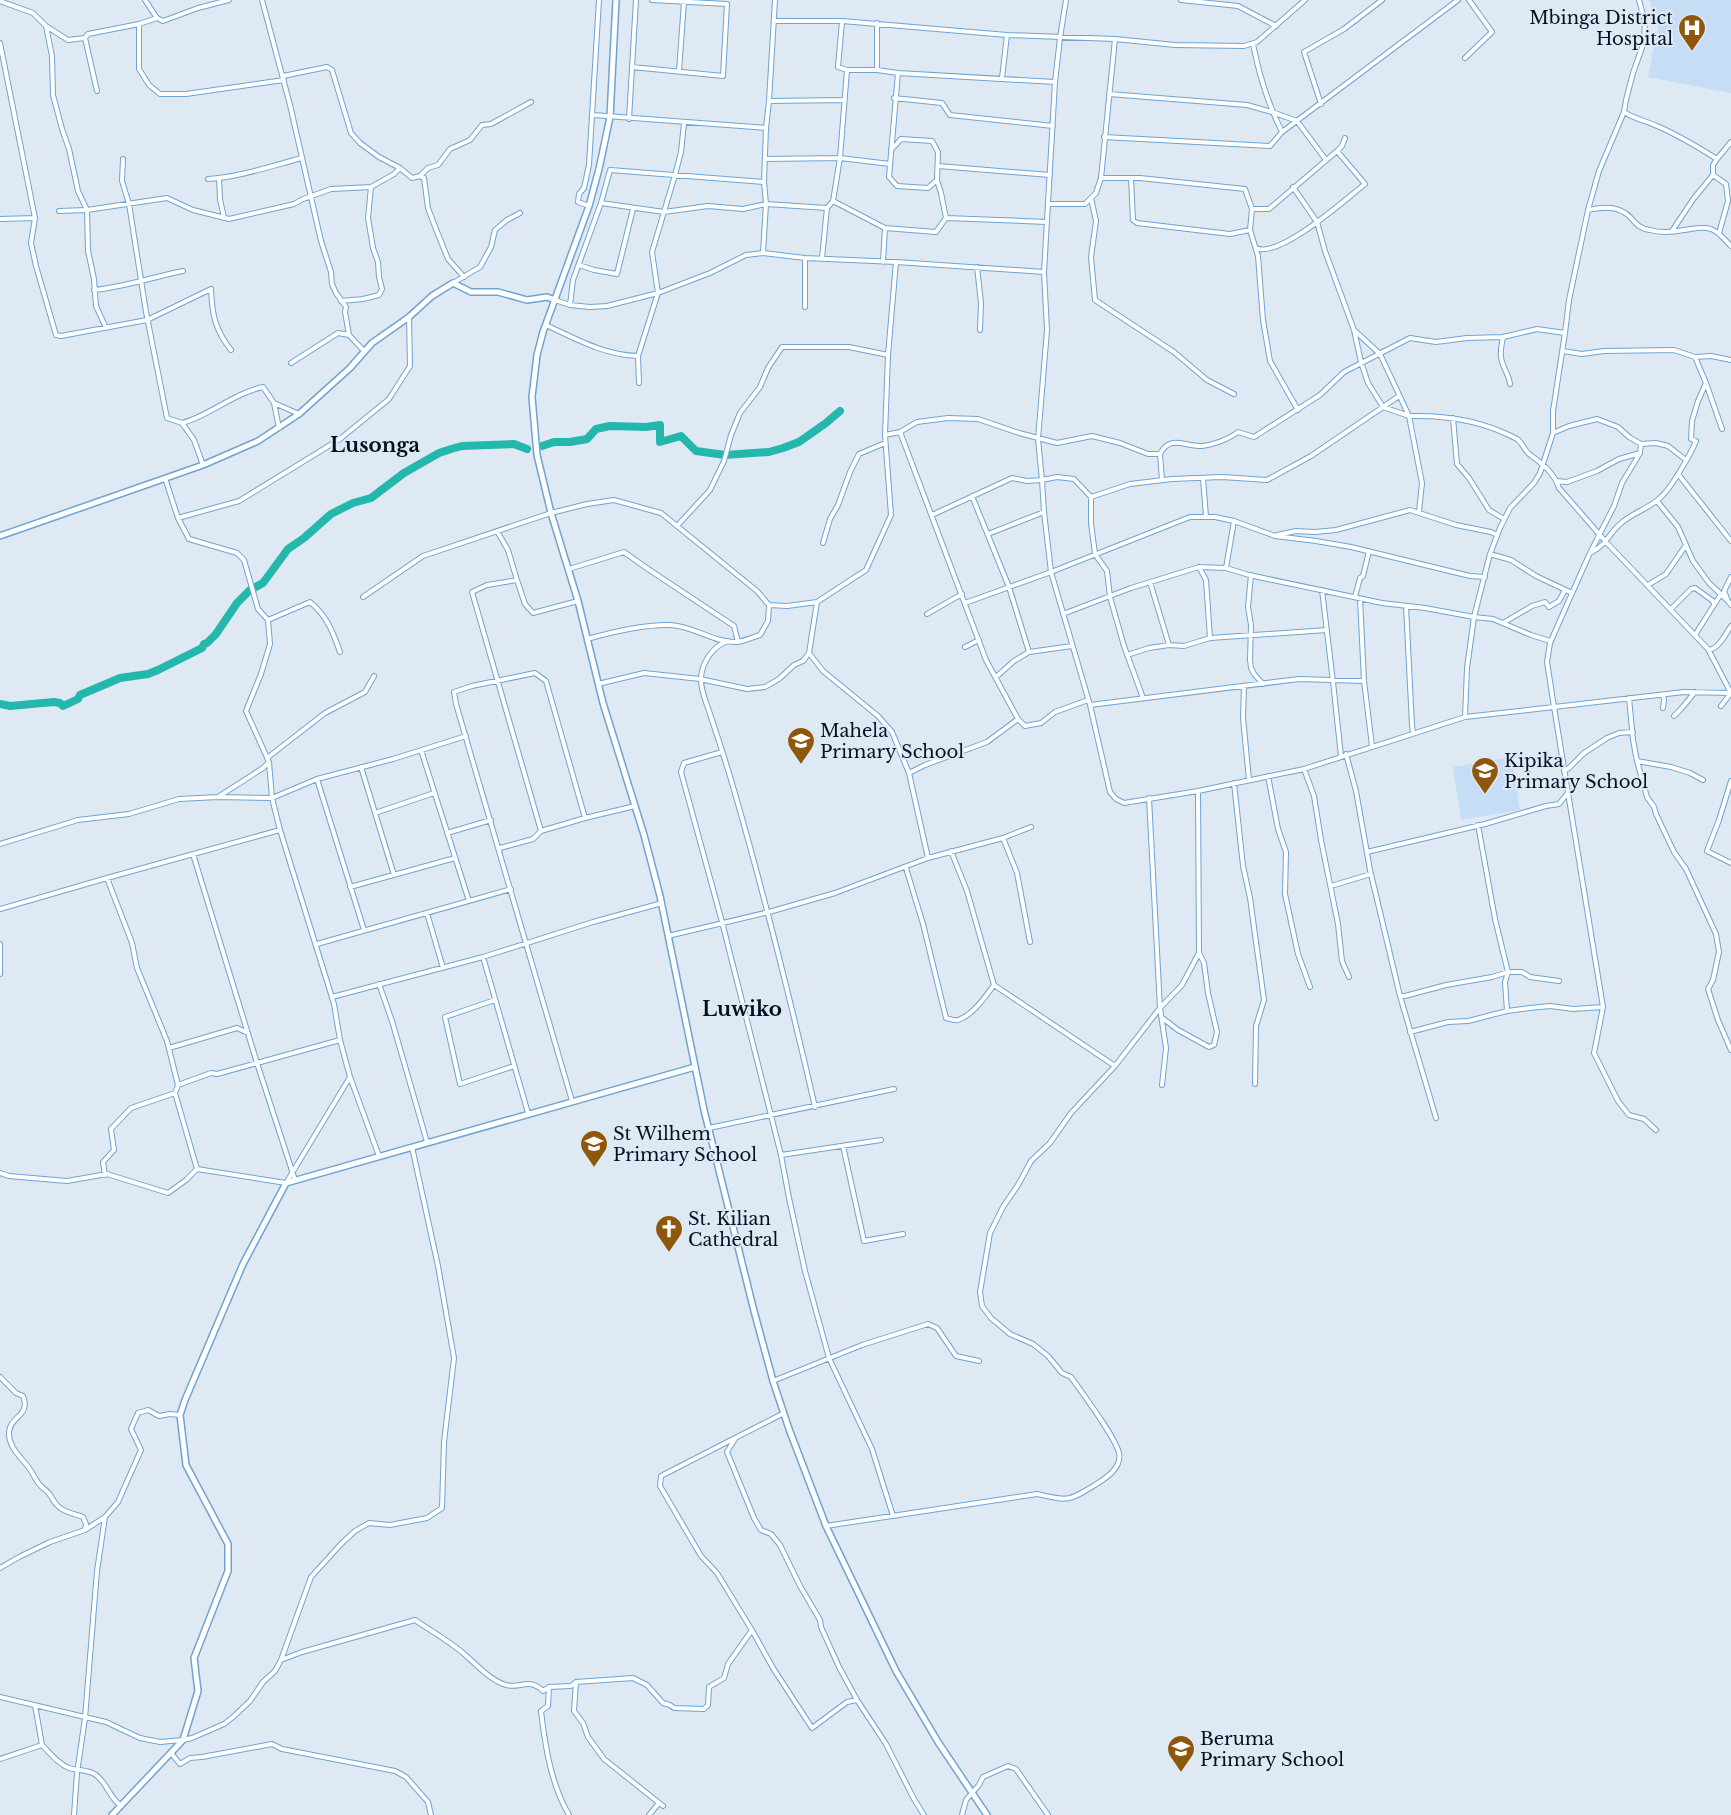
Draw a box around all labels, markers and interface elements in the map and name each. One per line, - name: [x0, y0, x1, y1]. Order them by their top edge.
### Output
- place label: Mbinga District Hospital: [1529, 7, 1673, 50]
- hospital icon: Mbinga District Hospital: [1677, 13, 1707, 52]
- district label: Lusonga: [330, 433, 420, 457]
- place label: Mahela Primary School: [820, 720, 964, 763]
- school or university icon: Mahela Primary School: [786, 726, 816, 765]
- place label: Kipika Primary School: [1504, 750, 1648, 793]
- school or university icon: Kipika Primary School: [1470, 756, 1500, 795]
- district label: Luwiko: [702, 997, 782, 1021]
- place label: St Wilhem Primary School: [613, 1123, 757, 1166]
- school or university icon: St Wilhem Primary School: [579, 1129, 609, 1168]
- place label: St. Kilian Cathedral: [688, 1208, 779, 1251]
- church icon: St. Kilian Cathedral: [654, 1214, 684, 1253]
- place label: Beruma Primary School: [1200, 1728, 1344, 1771]
- school or university icon: Beruma Primary School: [1166, 1734, 1196, 1773]

